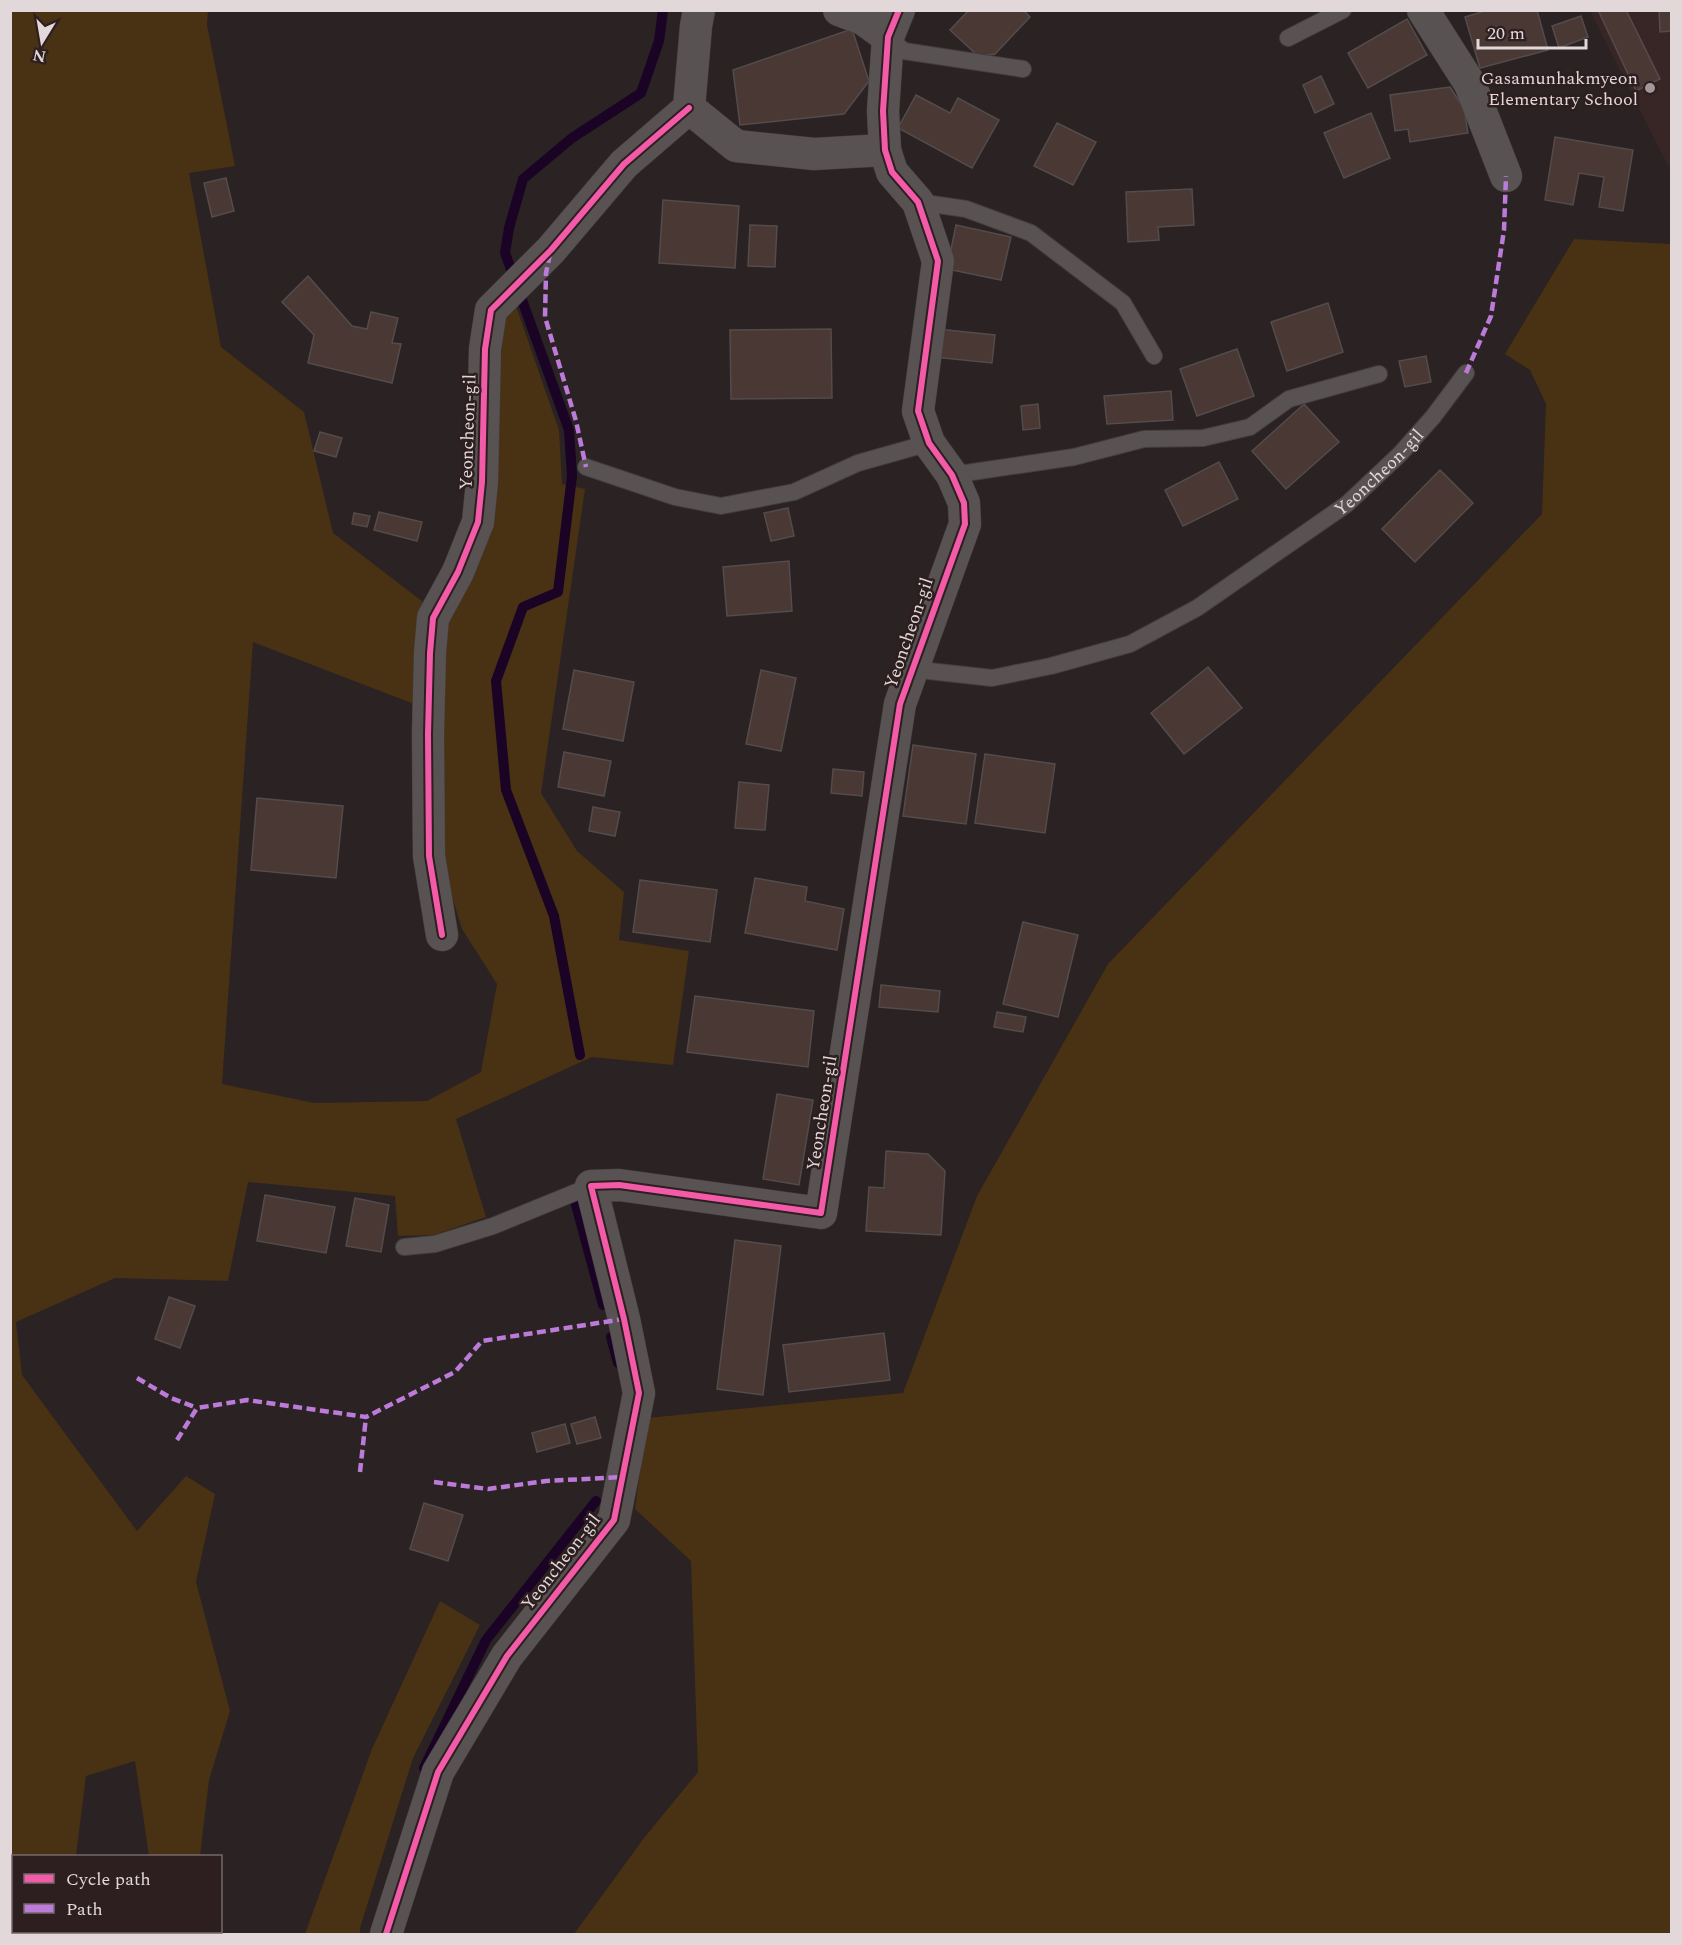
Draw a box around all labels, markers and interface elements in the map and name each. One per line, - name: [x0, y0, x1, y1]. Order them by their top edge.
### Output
- north arrow: [12, 12, 72, 72]
- scale bar: [1478, 12, 1586, 50]
- text: 20 m: [1487, 20, 1525, 47]
- text: N: [31, 43, 48, 69]
- place label: Gasamunhakmyeon Elementary School: [1481, 65, 1638, 113]
- marker: Gasamunhakmyeon Elementary School: [1643, 81, 1657, 95]
- street label: Yeoncheon-gil: [452, 374, 484, 490]
- street label: Yeoncheon-gil: [1328, 423, 1430, 523]
- street label: Yeoncheon-gil: [877, 574, 941, 692]
- street label: Yeoncheon-gil: [800, 1054, 844, 1172]
- street label: Yeoncheon-gil: [515, 1508, 607, 1616]
- legend: [12, 1855, 222, 1933]
- text: Cycle path: [66, 1866, 151, 1893]
- text: Path: [66, 1896, 103, 1923]

